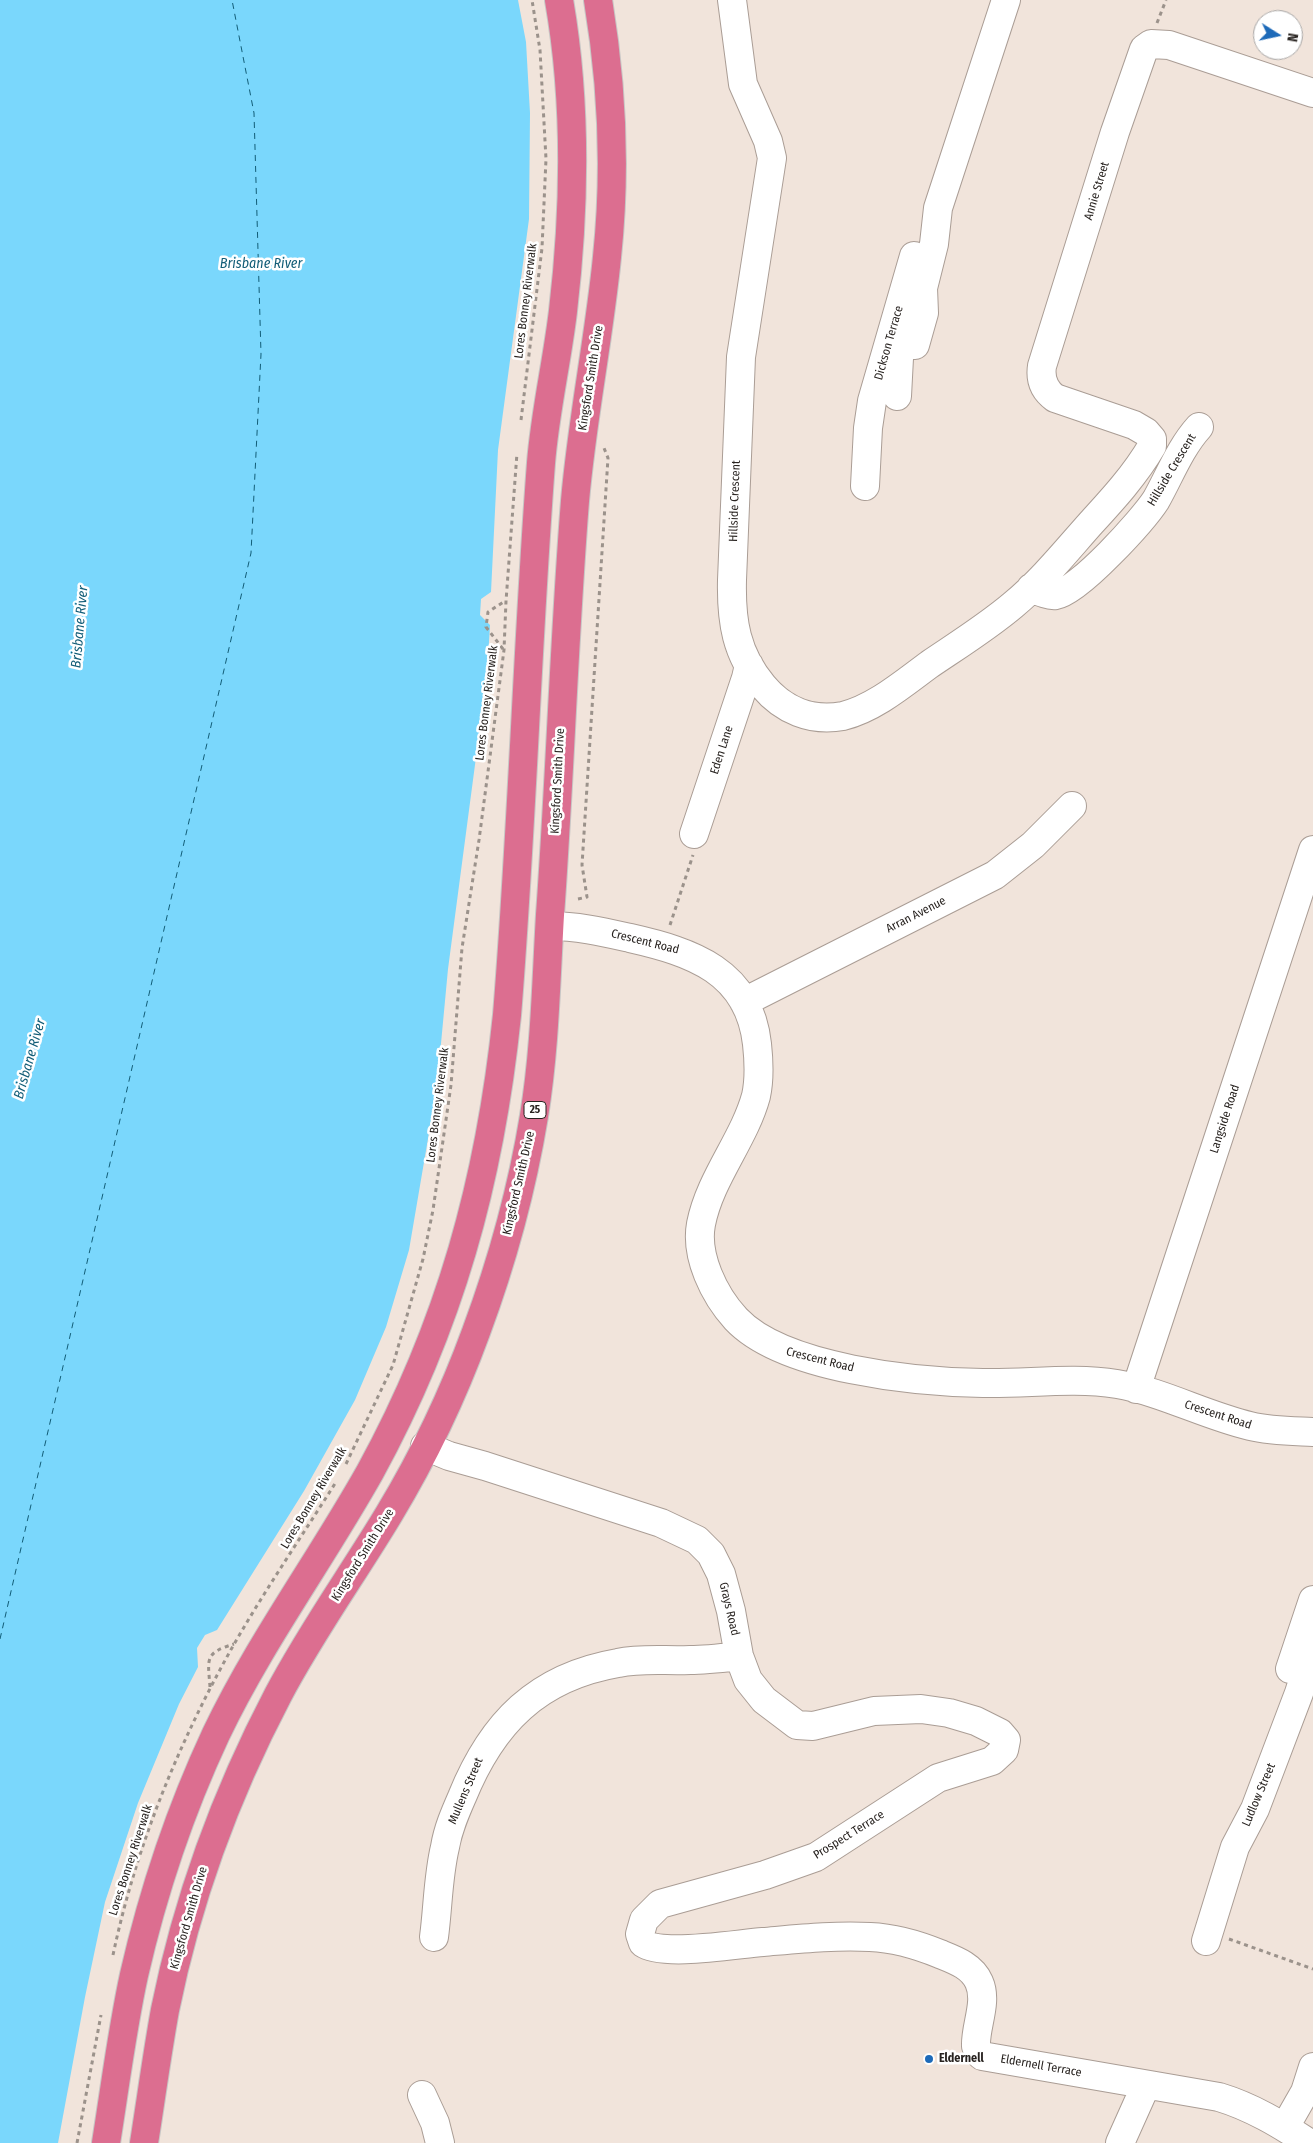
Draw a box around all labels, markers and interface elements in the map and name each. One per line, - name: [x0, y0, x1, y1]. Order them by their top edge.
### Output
- north arrow: [1253, 10, 1303, 60]
- text: N: [1283, 32, 1301, 43]
- street label: Annie Street: [1081, 160, 1113, 222]
- street label: Lores Bonney Riverwalk: [512, 243, 540, 359]
- water label: Brisbane River: [220, 256, 302, 272]
- street label: Dickson Terrace: [871, 304, 907, 382]
- street label: Kingsford Smith Drive: [576, 325, 606, 431]
- street label: Hillside Crescent: [1145, 431, 1199, 509]
- street label: Hillside Crescent: [726, 460, 744, 542]
- water label: Brisbane River: [68, 585, 92, 669]
- street label: Lores Bonney Riverwalk: [473, 645, 501, 761]
- street label: Eden Lane: [707, 724, 737, 776]
- street label: Kingsford Smith Drive: [548, 728, 568, 834]
- street label: Arran Avenue: [884, 894, 948, 936]
- street label: Crescent Road: [609, 927, 681, 957]
- water label: Brisbane River: [11, 1017, 49, 1101]
- street label: Lores Bonney Riverwalk: [424, 1047, 452, 1163]
- street label: Langside Road: [1207, 1083, 1243, 1155]
- road number: 25: [524, 1102, 546, 1118]
- street label: Kingsford Smith Drive: [500, 1130, 538, 1236]
- street label: Crescent Road: [784, 1345, 856, 1375]
- street label: Crescent Road: [1183, 1397, 1253, 1433]
- street label: Lores Bonney Riverwalk: [278, 1445, 350, 1551]
- street label: Kingsford Smith Drive: [329, 1506, 397, 1604]
- street label: Grays Road: [716, 1581, 742, 1637]
- street label: Mullens Street: [446, 1756, 486, 1826]
- street label: Ludlow Street: [1239, 1761, 1279, 1829]
- street label: Lores Bonney Riverwalk: [106, 1803, 156, 1917]
- street label: Prospect Terrace: [811, 1807, 887, 1863]
- street label: Kingsford Smith Drive: [167, 1865, 211, 1971]
- place label: Eldernell: [939, 2052, 984, 2066]
- street label: Eldernell Terrace: [999, 2052, 1083, 2080]
- marker: Eldernell: [923, 2053, 935, 2065]

